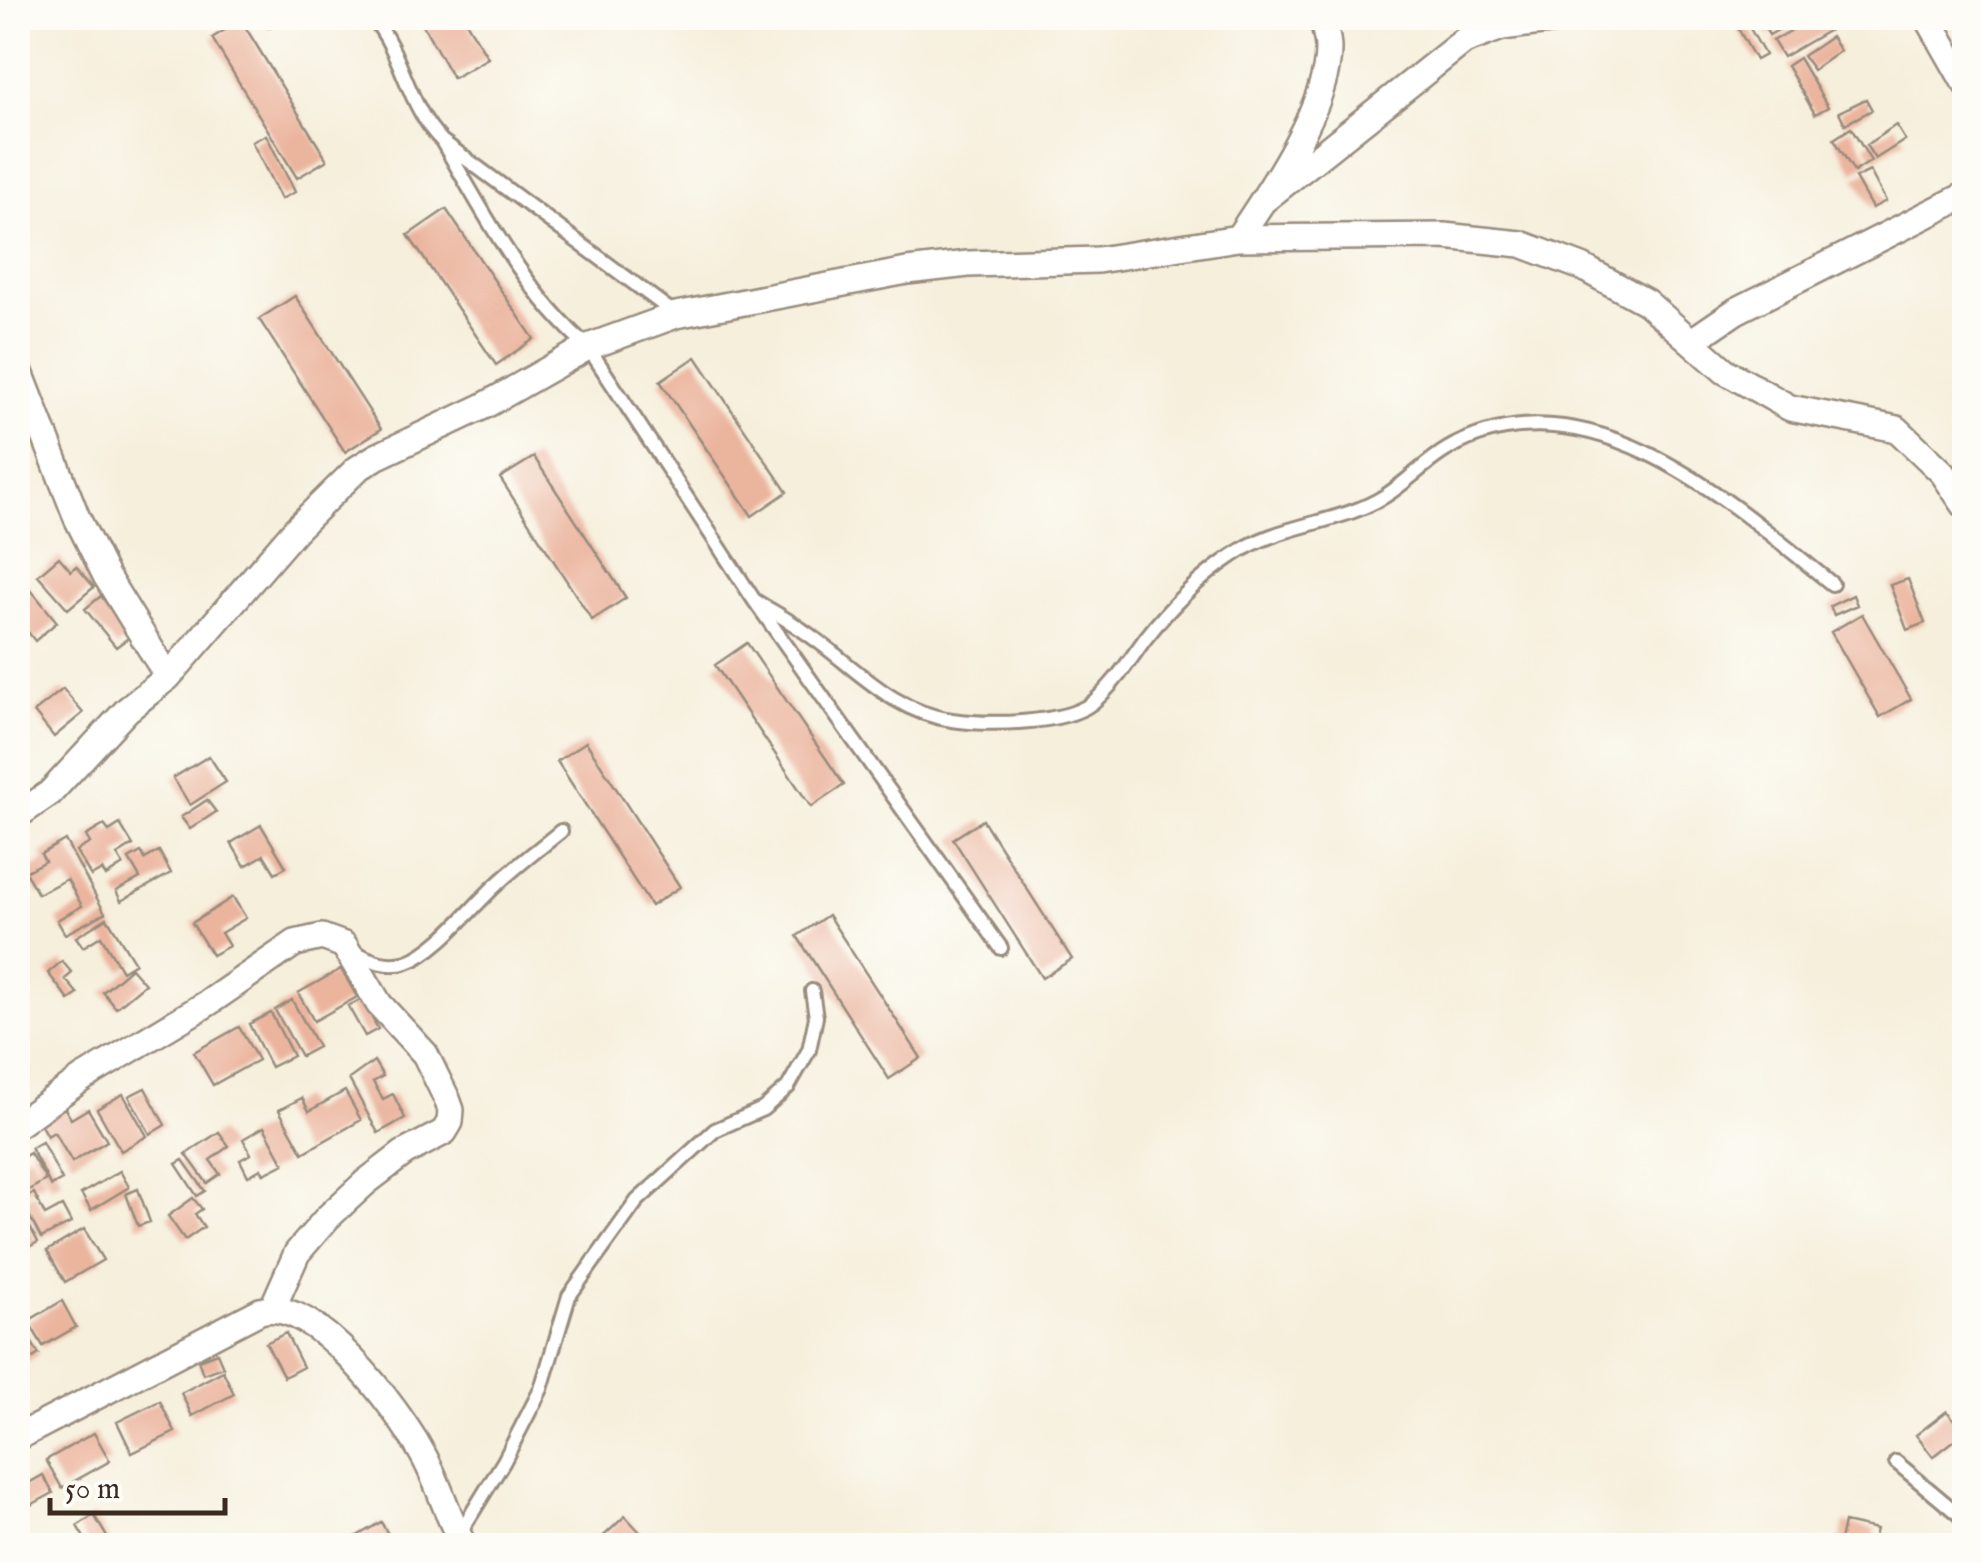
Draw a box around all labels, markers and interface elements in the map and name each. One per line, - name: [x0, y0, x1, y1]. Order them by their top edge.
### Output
- scale bar: [50, 1453, 225, 1515]
- text: 50 m: [65, 1471, 120, 1509]

